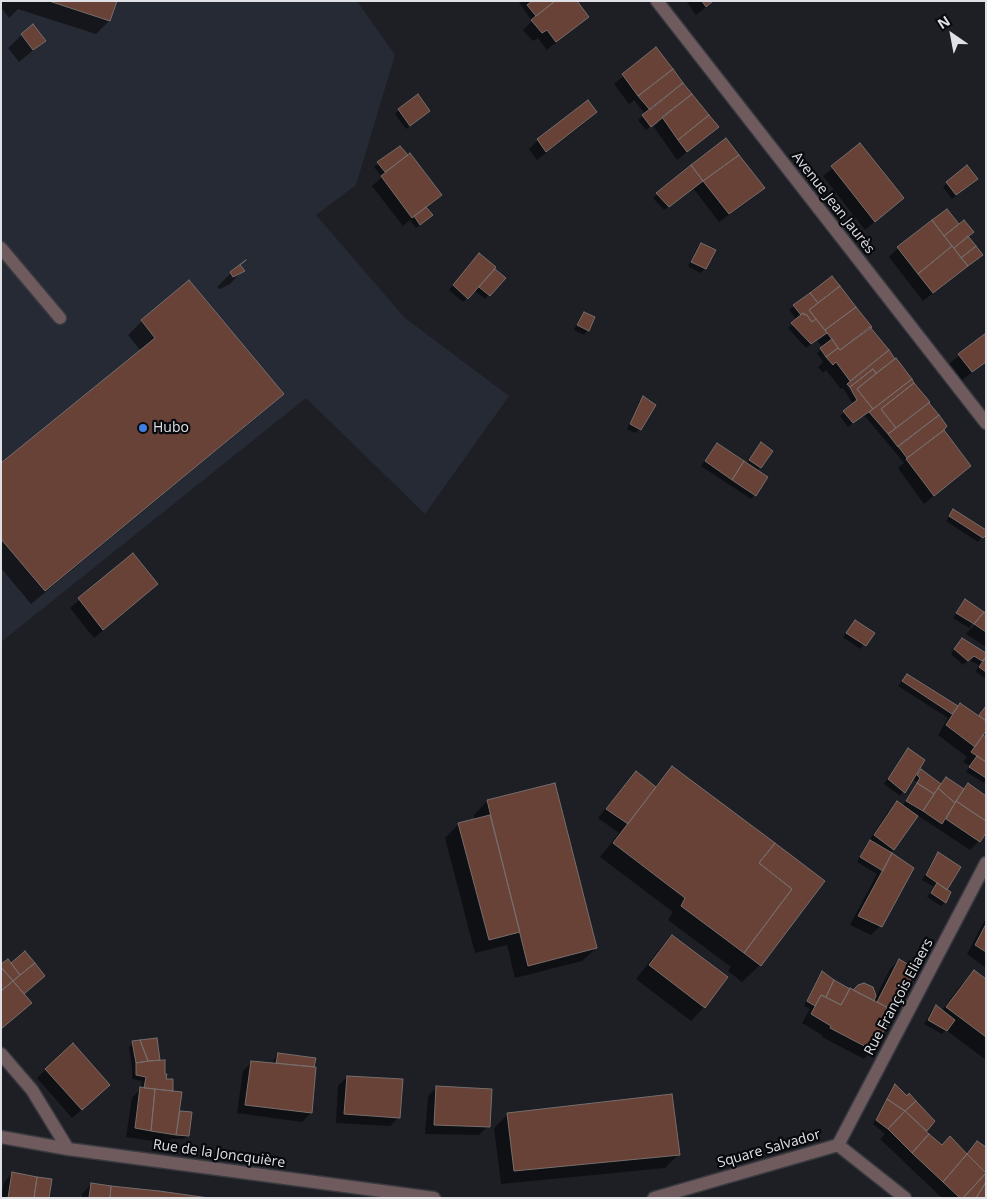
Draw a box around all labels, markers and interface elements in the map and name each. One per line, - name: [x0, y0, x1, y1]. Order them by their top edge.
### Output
- north arrow: [927, 10, 977, 60]
- text: N: [934, 11, 954, 33]
- street label: Avenue Jean Jaurès: [788, 149, 878, 257]
- place label: Hubo: [153, 420, 189, 436]
- marker: Hubo: [137, 422, 149, 434]
- street label: Rue François Eliaers: [861, 936, 937, 1058]
- street label: Square Salvador: [716, 1126, 822, 1172]
- street label: Rue de la Joncquière: [152, 1136, 286, 1172]

